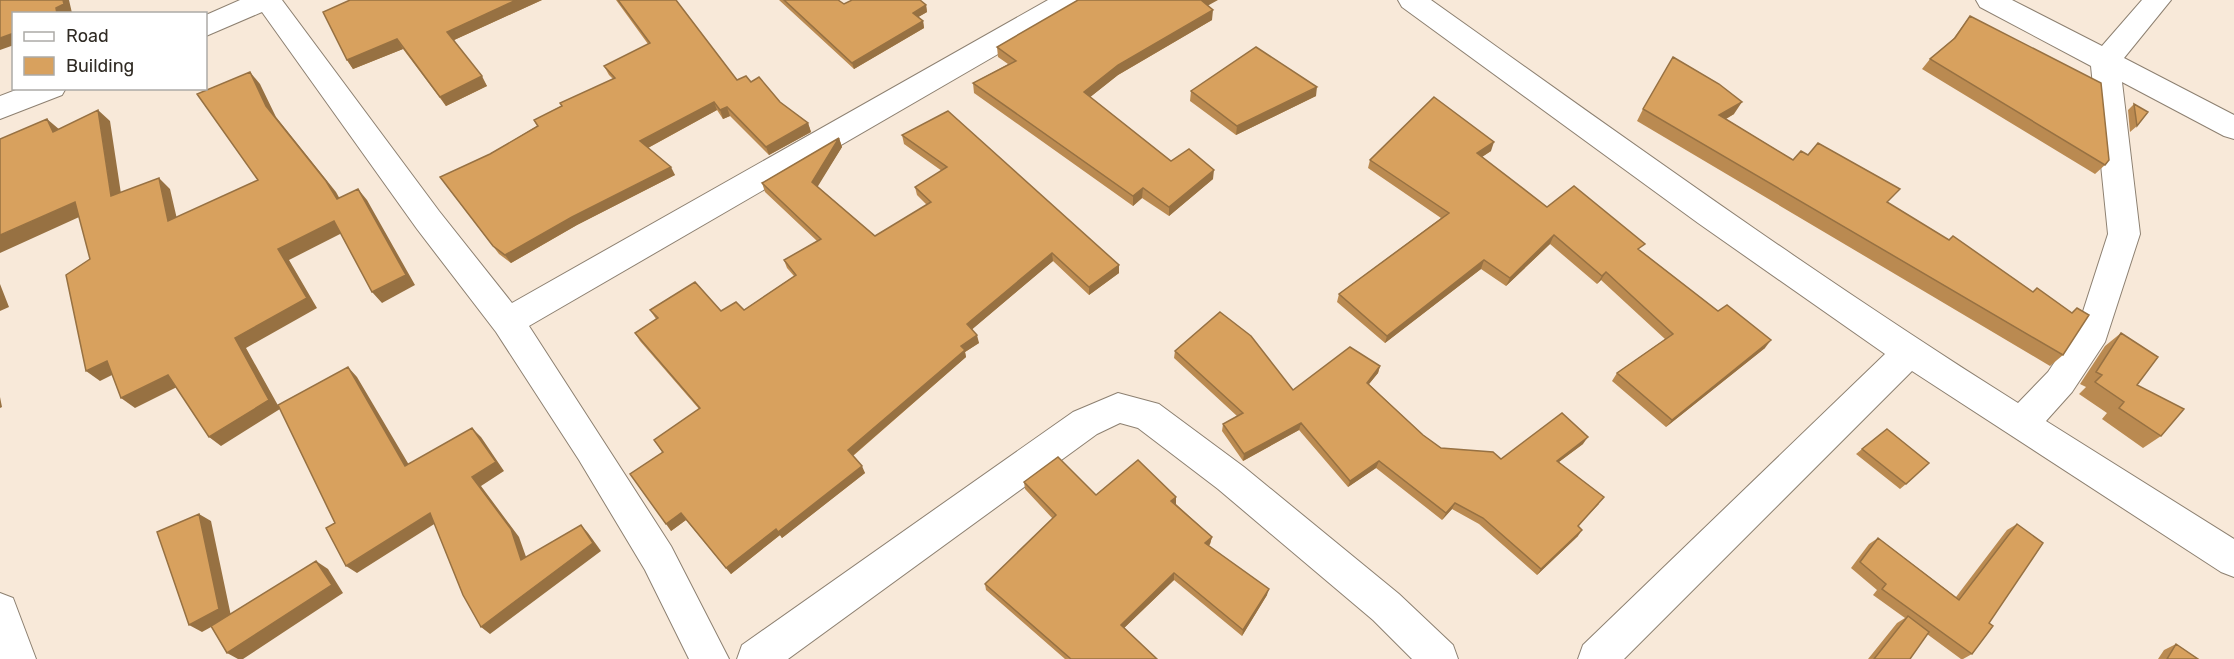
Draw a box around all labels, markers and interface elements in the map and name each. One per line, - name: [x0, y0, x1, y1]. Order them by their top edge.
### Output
- legend: [12, 12, 207, 90]
- text: Road: [66, 25, 109, 47]
- text: Building: [66, 55, 134, 77]

